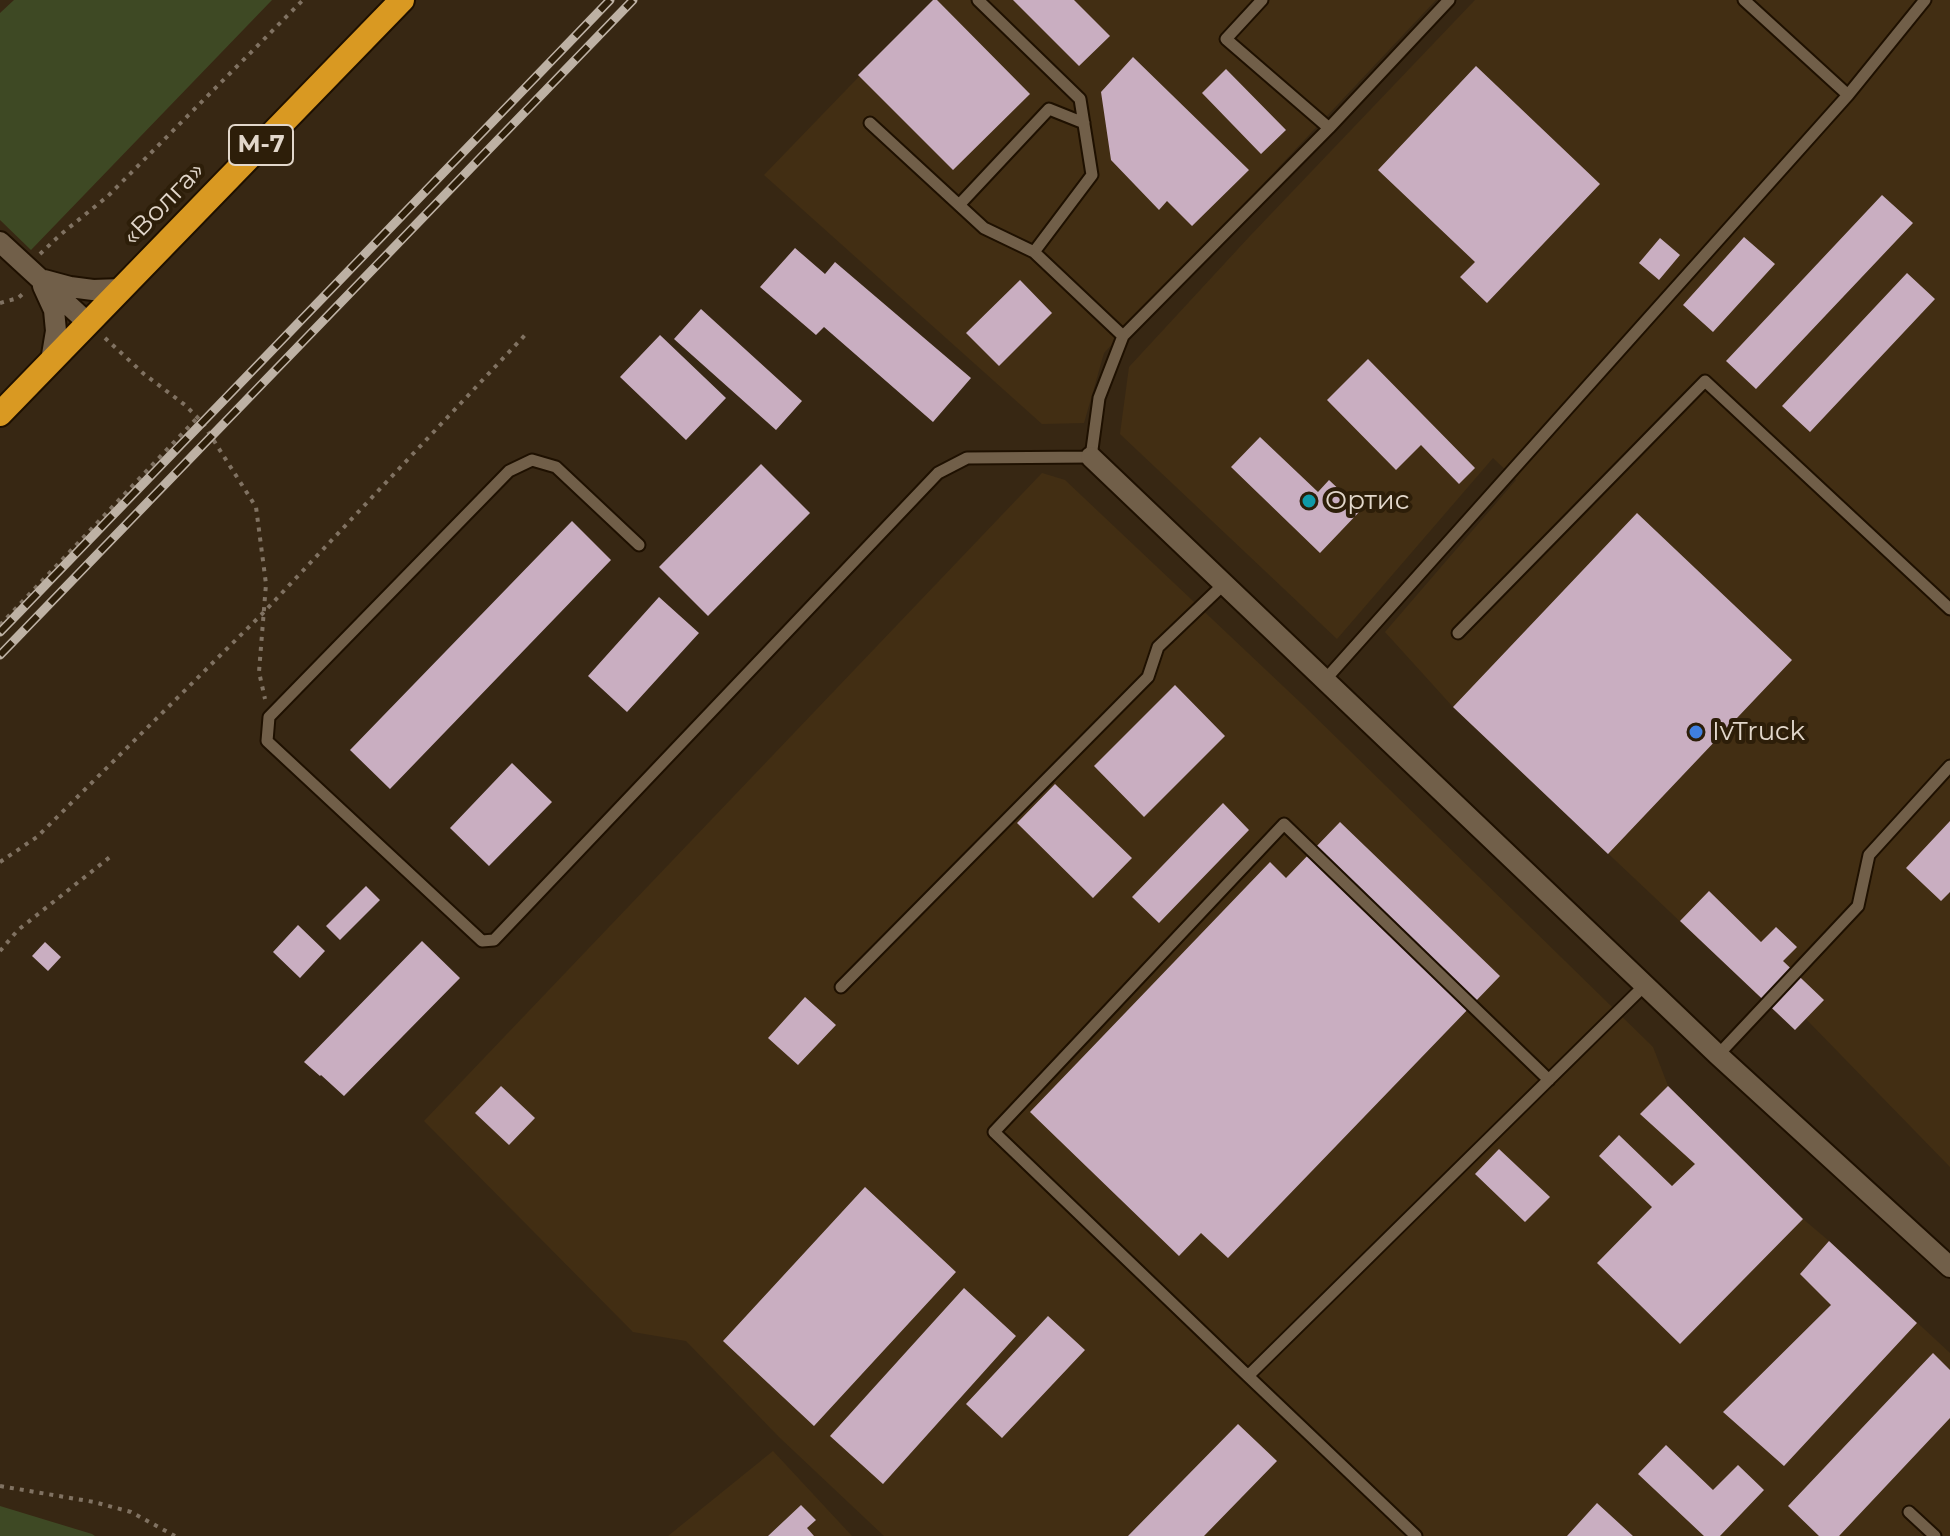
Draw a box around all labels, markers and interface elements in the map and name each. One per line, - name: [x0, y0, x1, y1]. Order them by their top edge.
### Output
- road number: М-7: [229, 125, 293, 165]
- street label: «Волга»: [116, 156, 212, 252]
- place label: Ортис: [1325, 485, 1409, 517]
- marker: Ортис: [1300, 492, 1318, 510]
- place label: IvTruck: [1712, 716, 1805, 748]
- marker: IvTruck: [1687, 723, 1705, 741]

